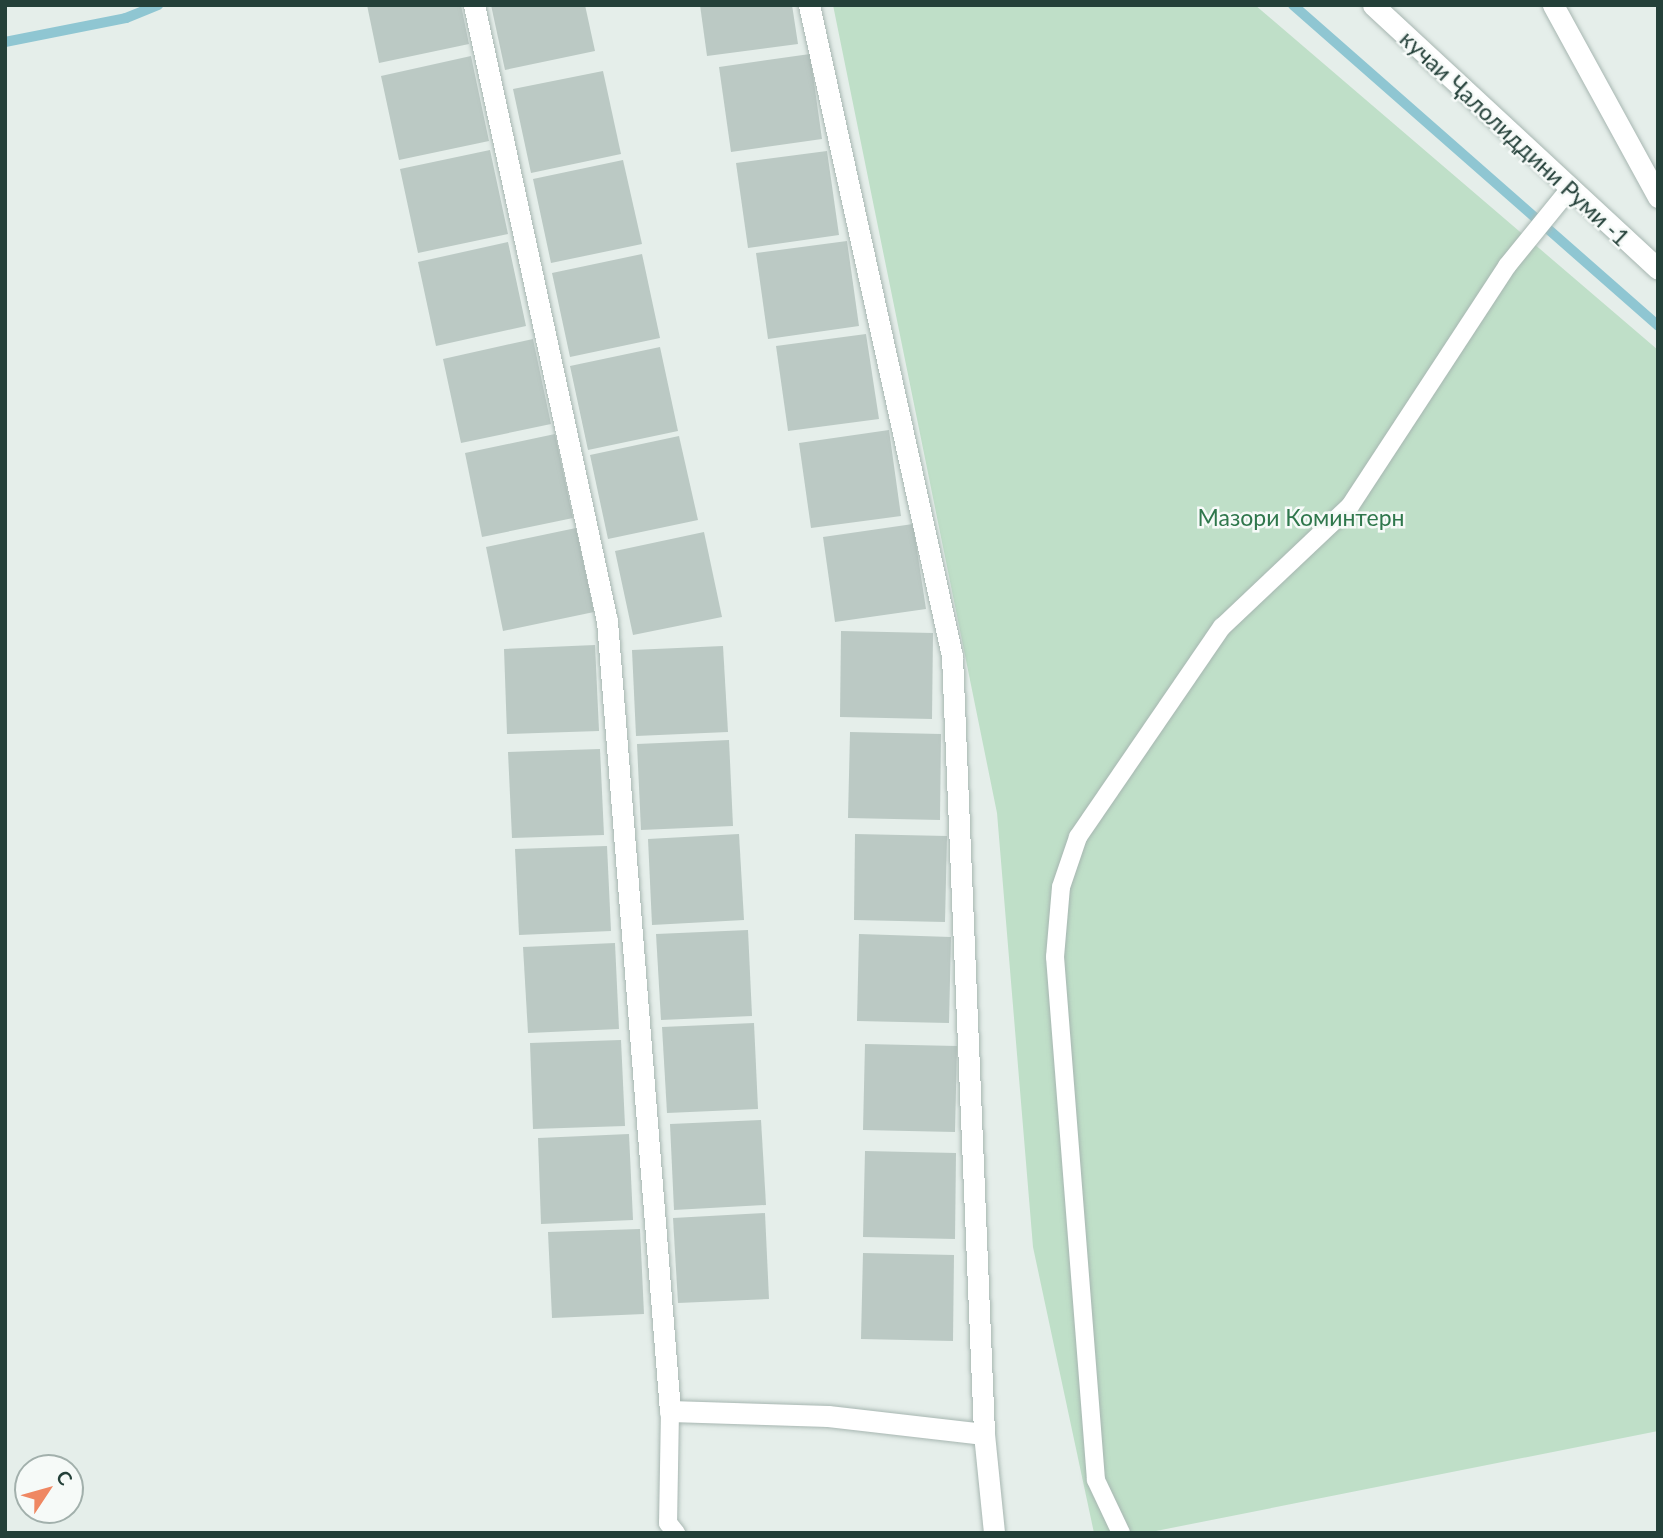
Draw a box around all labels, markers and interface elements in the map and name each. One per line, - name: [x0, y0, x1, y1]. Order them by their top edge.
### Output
- street label: кучаи Ҷалолиддини Руми -1: [1395, 25, 1635, 251]
- park label: Мазори Коминтерн: [1198, 503, 1404, 531]
- north arrow: [14, 1454, 84, 1524]
- text: С: [52, 1466, 78, 1489]

